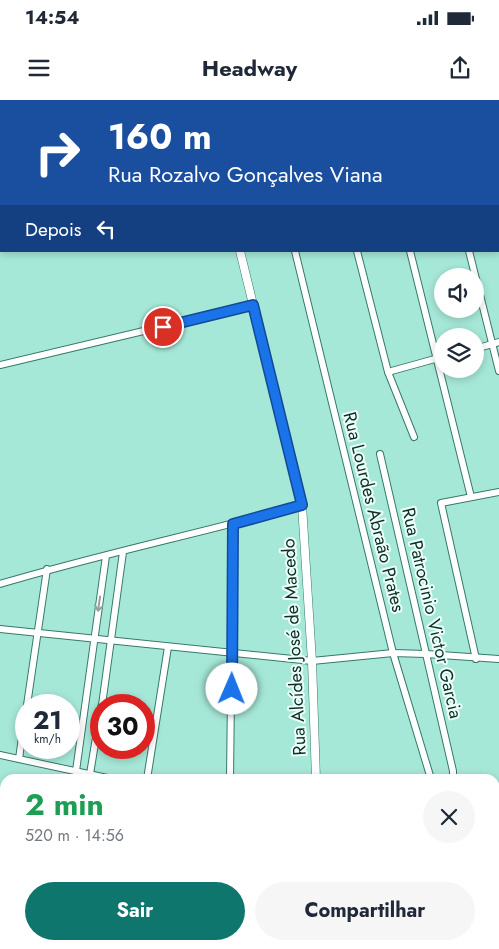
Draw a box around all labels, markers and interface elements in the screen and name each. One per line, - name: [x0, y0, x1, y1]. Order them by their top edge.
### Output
- text: 14:54: [25, 4, 80, 31]
- text: Headway: [202, 52, 297, 84]
- icon: menu: [25, 54, 53, 82]
- icon: share: [446, 54, 474, 82]
- text: 160 m: [108, 112, 212, 162]
- icon: right: [25, 120, 90, 185]
- text: Rua Rozalvo Gonçalves Viana: [108, 158, 383, 190]
- icon: left: [92, 215, 120, 243]
- text: Depois: [25, 216, 82, 243]
- map controls: [434, 268, 484, 378]
- button: sound: [434, 268, 484, 318]
- pin: [142, 306, 184, 348]
- icon: arrive: [149, 313, 177, 341]
- button: layers: [434, 328, 484, 378]
- street label: Rua Lourdes Abraão Prates: [337, 409, 411, 615]
- street label: Rua Patrocinio Victor Garcia: [395, 505, 469, 721]
- street label: Rua Alcídes José de Macedo: [275, 538, 313, 756]
- one-way arrow: [94, 596, 104, 612]
- position arrow: [205, 662, 257, 714]
- speed limit sign: 30: [90, 694, 155, 759]
- text: 21: [33, 702, 62, 738]
- text: km/h: [34, 730, 61, 748]
- text: 2 min: [25, 783, 104, 826]
- button: close: [423, 791, 475, 843]
- text: 520 m · 14:56: [25, 824, 124, 847]
- button: Sair: [25, 882, 245, 940]
- button: Compartilhar: [255, 882, 475, 940]

